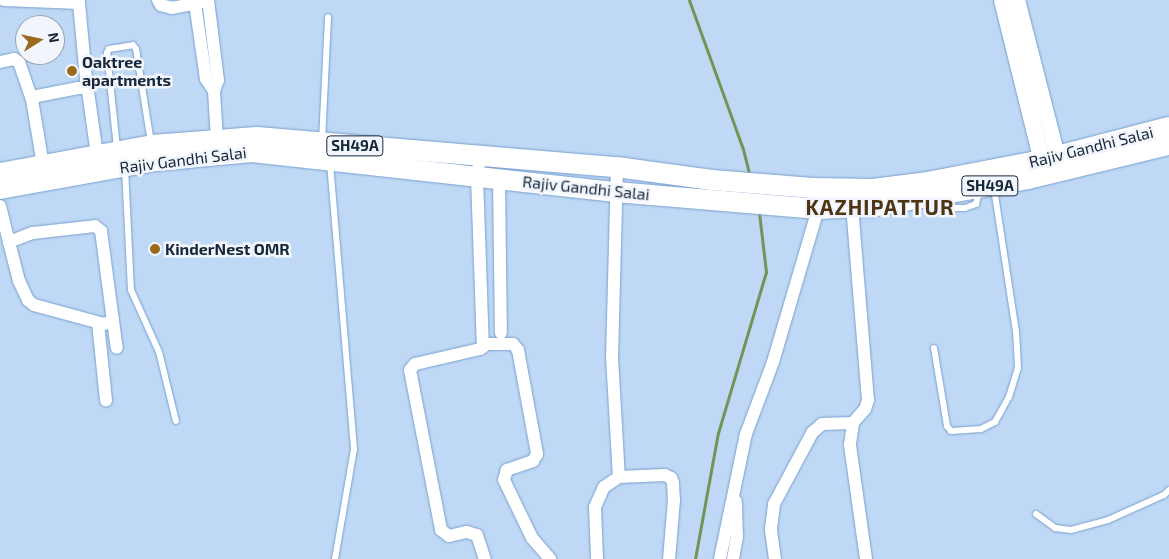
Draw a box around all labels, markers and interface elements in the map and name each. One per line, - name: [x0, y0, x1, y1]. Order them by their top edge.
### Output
- north arrow: [15, 15, 65, 65]
- text: N: [45, 31, 64, 44]
- place label: Oaktree apartments: [82, 52, 171, 90]
- marker: Oaktree apartments: [66, 65, 78, 77]
- street label: Rajiv Gandhi Salai: [1027, 122, 1155, 172]
- road number: SH49A: [326, 134, 384, 158]
- street label: Rajiv Gandhi Salai: [118, 143, 248, 177]
- street label: Rajiv Gandhi Salai: [521, 172, 651, 204]
- road number: SH49A: [961, 174, 1019, 198]
- district label: KAZHIPATTUR: [804, 194, 956, 220]
- place label: KinderNest OMR: [165, 239, 290, 259]
- marker: KinderNest OMR: [149, 243, 161, 255]

